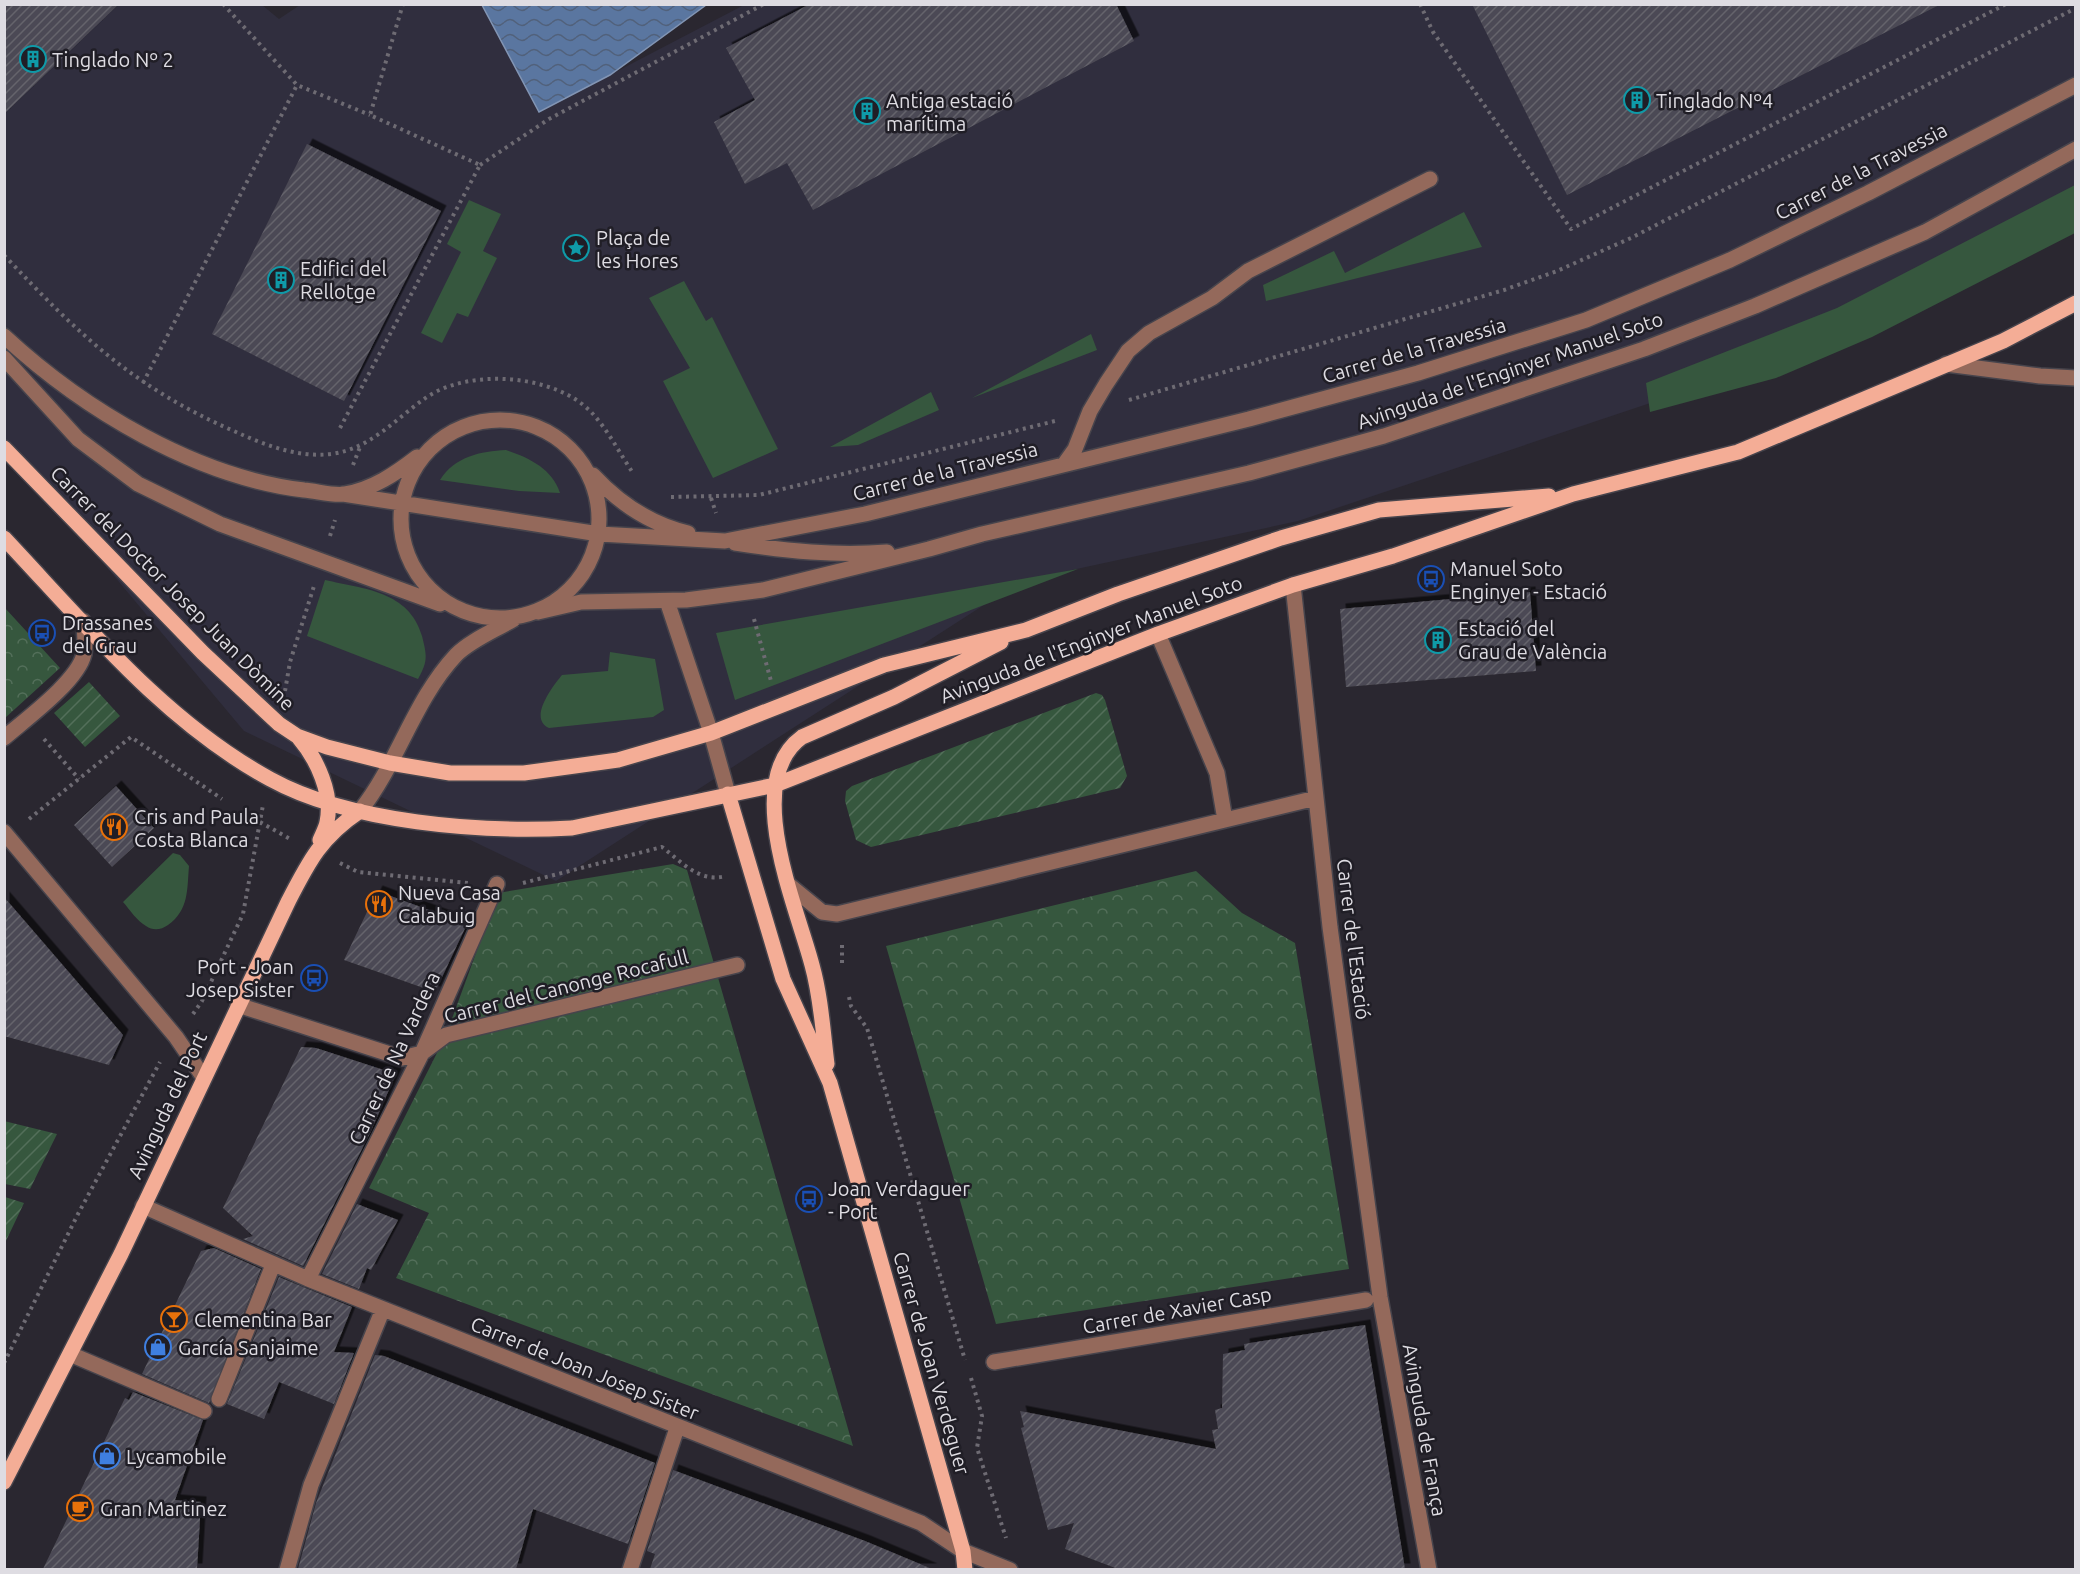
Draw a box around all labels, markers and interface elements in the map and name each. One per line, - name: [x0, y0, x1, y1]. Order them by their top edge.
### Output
- building icon: Tinglado Nº 2: [18, 44, 48, 74]
- place label: Tinglado Nº 2: [52, 48, 174, 71]
- building icon: Tinglado Nº4: [1622, 85, 1652, 115]
- place label: Antiga estació marítima: [886, 89, 1013, 135]
- place label: Tinglado Nº4: [1656, 89, 1773, 112]
- building icon: Antiga estació marítima: [852, 96, 882, 126]
- street label: Carrer de la Travessia: [1771, 118, 1951, 224]
- place label: Plaça de les Hores: [596, 226, 678, 272]
- place icon: Plaça de les Hores: [561, 233, 591, 263]
- place label: Edifici del Rellotge: [300, 257, 387, 303]
- building icon: Edifici del Rellotge: [266, 265, 296, 295]
- street label: Avinguda de l'Enginyer Manuel Soto: [1354, 307, 1666, 433]
- street label: Carrer de la Travessia: [1320, 313, 1508, 387]
- street label: Carrer de la Travessia: [850, 437, 1040, 505]
- street label: Carrer del Doctor Josep Juan Dòmine: [46, 461, 300, 715]
- place label: Manuel Soto Enginyer - Estació: [1450, 557, 1607, 603]
- bus stop icon: Manuel Soto Enginyer - Estació: [1416, 564, 1446, 594]
- street label: Avinguda de l'Enginyer Manuel Soto: [937, 571, 1245, 707]
- place label: Drassanes del Grau: [62, 611, 153, 657]
- place label: Estació del Grau de València: [1458, 617, 1607, 663]
- bus stop icon: Drassanes del Grau: [27, 618, 57, 648]
- building icon: Estació del Grau de València: [1423, 625, 1453, 655]
- place label: Cris and Paula Costa Blanca: [134, 805, 259, 851]
- restaurant icon: Cris and Paula Costa Blanca: [99, 812, 129, 842]
- street label: Carrer de l'Estació: [1333, 857, 1375, 1021]
- place label: Nueva Casa Calabuig: [398, 881, 501, 927]
- restaurant icon: Nueva Casa Calabuig: [364, 889, 394, 919]
- street label: Carrer del Canonge Rocafull: [442, 944, 690, 1028]
- place label: Port - Joan Josep Sister: [186, 955, 294, 1001]
- bus stop icon: Port - Joan Josep Sister: [299, 963, 329, 993]
- street label: Carrer de Na Vardera: [344, 968, 444, 1148]
- street label: Avinguda del Port: [123, 1028, 211, 1182]
- place label: Joan Verdaguer - Port: [828, 1177, 970, 1223]
- bus stop icon: Joan Verdaguer - Port: [794, 1184, 824, 1214]
- street label: Carrer de Joan Verdeguer: [889, 1249, 975, 1478]
- street label: Carrer de Xavier Casp: [1081, 1282, 1273, 1338]
- bar icon: Clementina Bar: [159, 1304, 189, 1334]
- place label: Clementina Bar: [194, 1308, 332, 1331]
- street label: Carrer de Joan Josep Sister: [468, 1312, 703, 1425]
- shop icon: García Sanjaime: [143, 1332, 173, 1362]
- place label: García Sanjaime: [178, 1336, 319, 1359]
- street label: Avinguda de França: [1399, 1342, 1451, 1518]
- shop icon: Lycamobile: [92, 1441, 122, 1471]
- place label: Lycamobile: [126, 1445, 227, 1468]
- cafe icon: Gran Martinez: [65, 1493, 95, 1523]
- place label: Gran Martinez: [100, 1497, 227, 1520]

